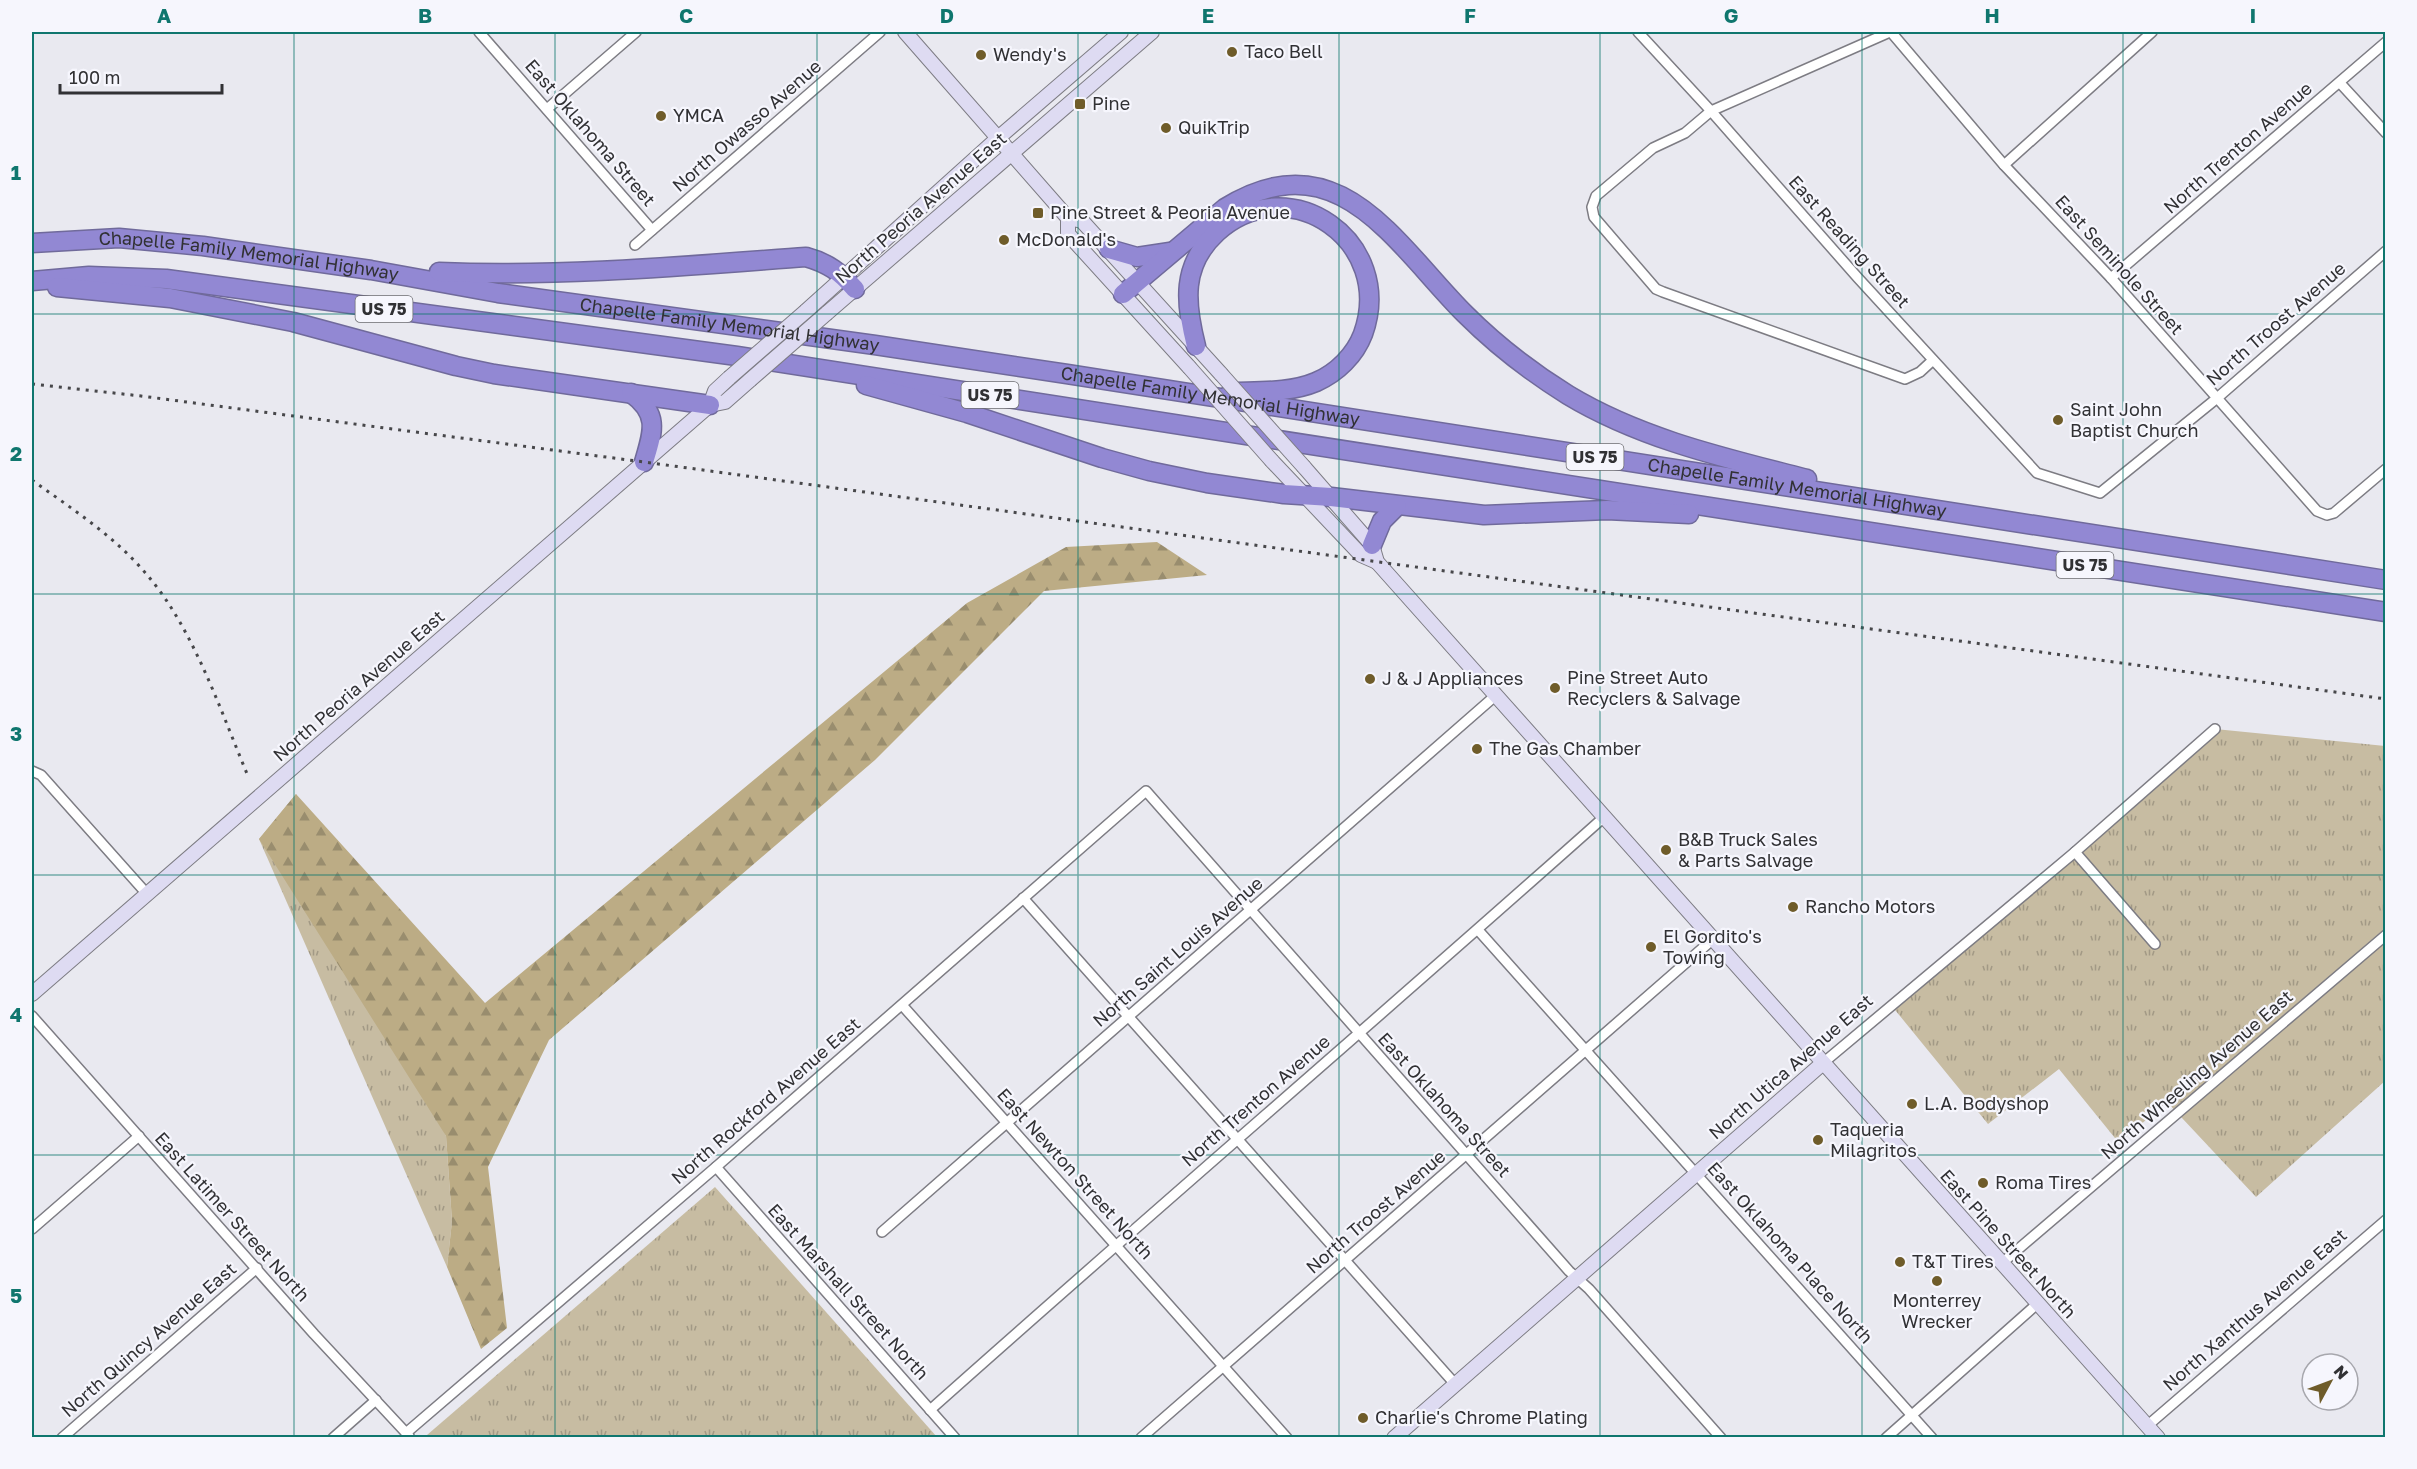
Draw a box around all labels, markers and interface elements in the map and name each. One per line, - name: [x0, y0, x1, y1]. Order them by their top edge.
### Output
- text: A: [157, 3, 171, 27]
- text: B: [418, 3, 432, 27]
- text: C: [679, 3, 693, 27]
- text: D: [940, 3, 954, 27]
- text: E: [1202, 3, 1214, 27]
- text: F: [1464, 3, 1476, 27]
- text: G: [1724, 3, 1738, 27]
- text: H: [1984, 3, 2000, 27]
- text: I: [2250, 3, 2256, 27]
- place label: Taco Bell: [1244, 40, 1323, 62]
- place label: Wendy's: [993, 43, 1066, 65]
- marker: Taco Bell: [1225, 45, 1239, 59]
- marker: Wendy's: [974, 48, 988, 62]
- street label: East Oklahoma Street: [521, 54, 661, 210]
- street label: North Owasso Avenue: [667, 55, 825, 196]
- scale bar: [60, 57, 222, 95]
- text: 100 m: [69, 66, 120, 88]
- street label: North Trenton Avenue: [2159, 77, 2316, 218]
- place label: Pine: [1092, 92, 1130, 114]
- marker: Pine: [1073, 97, 1087, 111]
- place label: YMCA: [673, 104, 724, 126]
- marker: YMCA: [654, 109, 668, 123]
- place label: QuikTrip: [1178, 116, 1250, 138]
- marker: QuikTrip: [1159, 121, 1173, 135]
- street label: North Peoria Avenue East: [830, 127, 1010, 288]
- text: 1: [11, 160, 21, 184]
- street label: East Reading Street: [1784, 171, 1915, 312]
- street label: East Seminole Street: [2051, 190, 2188, 339]
- place label: Pine Street & Peoria Avenue: [1050, 201, 1290, 223]
- marker: Pine Street & Peoria Avenue: [1031, 206, 1045, 220]
- street label: Chapelle Family Memorial Highway: [98, 226, 401, 285]
- place label: McDonald's: [1016, 228, 1116, 250]
- marker: McDonald's: [997, 233, 1011, 247]
- street label: North Troost Avenue: [2201, 257, 2349, 390]
- street label: Chapelle Family Memorial Highway: [578, 292, 881, 355]
- road number: US 75: [356, 296, 412, 322]
- street label: Chapelle Family Memorial Highway: [1059, 361, 1361, 430]
- road number: US 75: [962, 382, 1018, 408]
- place label: Saint John Baptist Church: [2070, 398, 2198, 441]
- marker: Saint John Baptist Church: [2051, 413, 2065, 427]
- text: 2: [10, 441, 22, 465]
- road number: US 75: [1566, 444, 1624, 470]
- street label: Chapelle Family Memorial Highway: [1646, 453, 1948, 521]
- road number: US 75: [2056, 552, 2114, 578]
- street label: North Peoria Avenue East: [268, 605, 448, 766]
- place label: Pine Street Auto Recyclers & Salvage: [1567, 666, 1740, 709]
- place label: J & J Appliances: [1382, 667, 1523, 689]
- marker: J & J Appliances: [1363, 672, 1377, 686]
- marker: Pine Street Auto Recyclers & Salvage: [1548, 681, 1562, 695]
- text: 3: [10, 721, 22, 745]
- place label: The Gas Chamber: [1489, 737, 1641, 759]
- marker: The Gas Chamber: [1470, 742, 1484, 756]
- place label: B&B Truck Sales & Parts Salvage: [1678, 828, 1818, 871]
- marker: B&B Truck Sales & Parts Salvage: [1659, 843, 1673, 857]
- street label: North Saint Louis Avenue: [1088, 871, 1267, 1031]
- place label: Rancho Motors: [1805, 895, 1935, 917]
- marker: Rancho Motors: [1786, 900, 1800, 914]
- place label: El Gordito's Towing: [1663, 925, 1762, 968]
- marker: El Gordito's Towing: [1644, 940, 1658, 954]
- street label: North Wheeling Avenue East: [2096, 985, 2297, 1164]
- street label: North Utica Avenue East: [1704, 989, 1877, 1143]
- text: 4: [10, 1002, 22, 1026]
- street label: North Rockford Avenue East: [666, 1012, 864, 1188]
- street label: East Oklahoma Street: [1374, 1027, 1516, 1181]
- street label: North Trenton Avenue: [1177, 1030, 1334, 1171]
- street label: East Newton Street North: [993, 1083, 1158, 1263]
- place label: L.A. Bodyshop: [1924, 1092, 2049, 1114]
- marker: L.A. Bodyshop: [1905, 1097, 1919, 1111]
- place label: Taqueria Milagritos: [1830, 1118, 1917, 1161]
- street label: East Latimer Street North: [151, 1127, 315, 1306]
- marker: Taqueria Milagritos: [1811, 1133, 1825, 1147]
- street label: North Troost Avenue: [1301, 1145, 1449, 1278]
- street label: East Oklahoma Place North: [1703, 1157, 1878, 1348]
- street label: East Pine Street North: [1936, 1164, 2081, 1322]
- place label: Roma Tires: [1995, 1171, 2091, 1193]
- marker: Roma Tires: [1976, 1176, 1990, 1190]
- street label: East Marshall Street North: [764, 1199, 934, 1384]
- street label: North Xanthus Avenue East: [2159, 1224, 2351, 1396]
- place label: T&T Tires: [1912, 1250, 1994, 1272]
- marker: T&T Tires: [1893, 1255, 1907, 1269]
- street label: North Quincy Avenue East: [56, 1257, 240, 1421]
- marker: Monterrey Wrecker: [1930, 1274, 1944, 1288]
- text: 5: [10, 1283, 22, 1307]
- place label: Monterrey Wrecker: [1893, 1289, 1981, 1332]
- north arrow: [2300, 1352, 2360, 1412]
- place label: Charlie's Chrome Plating: [1375, 1406, 1588, 1428]
- marker: Charlie's Chrome Plating: [1356, 1411, 1370, 1425]

